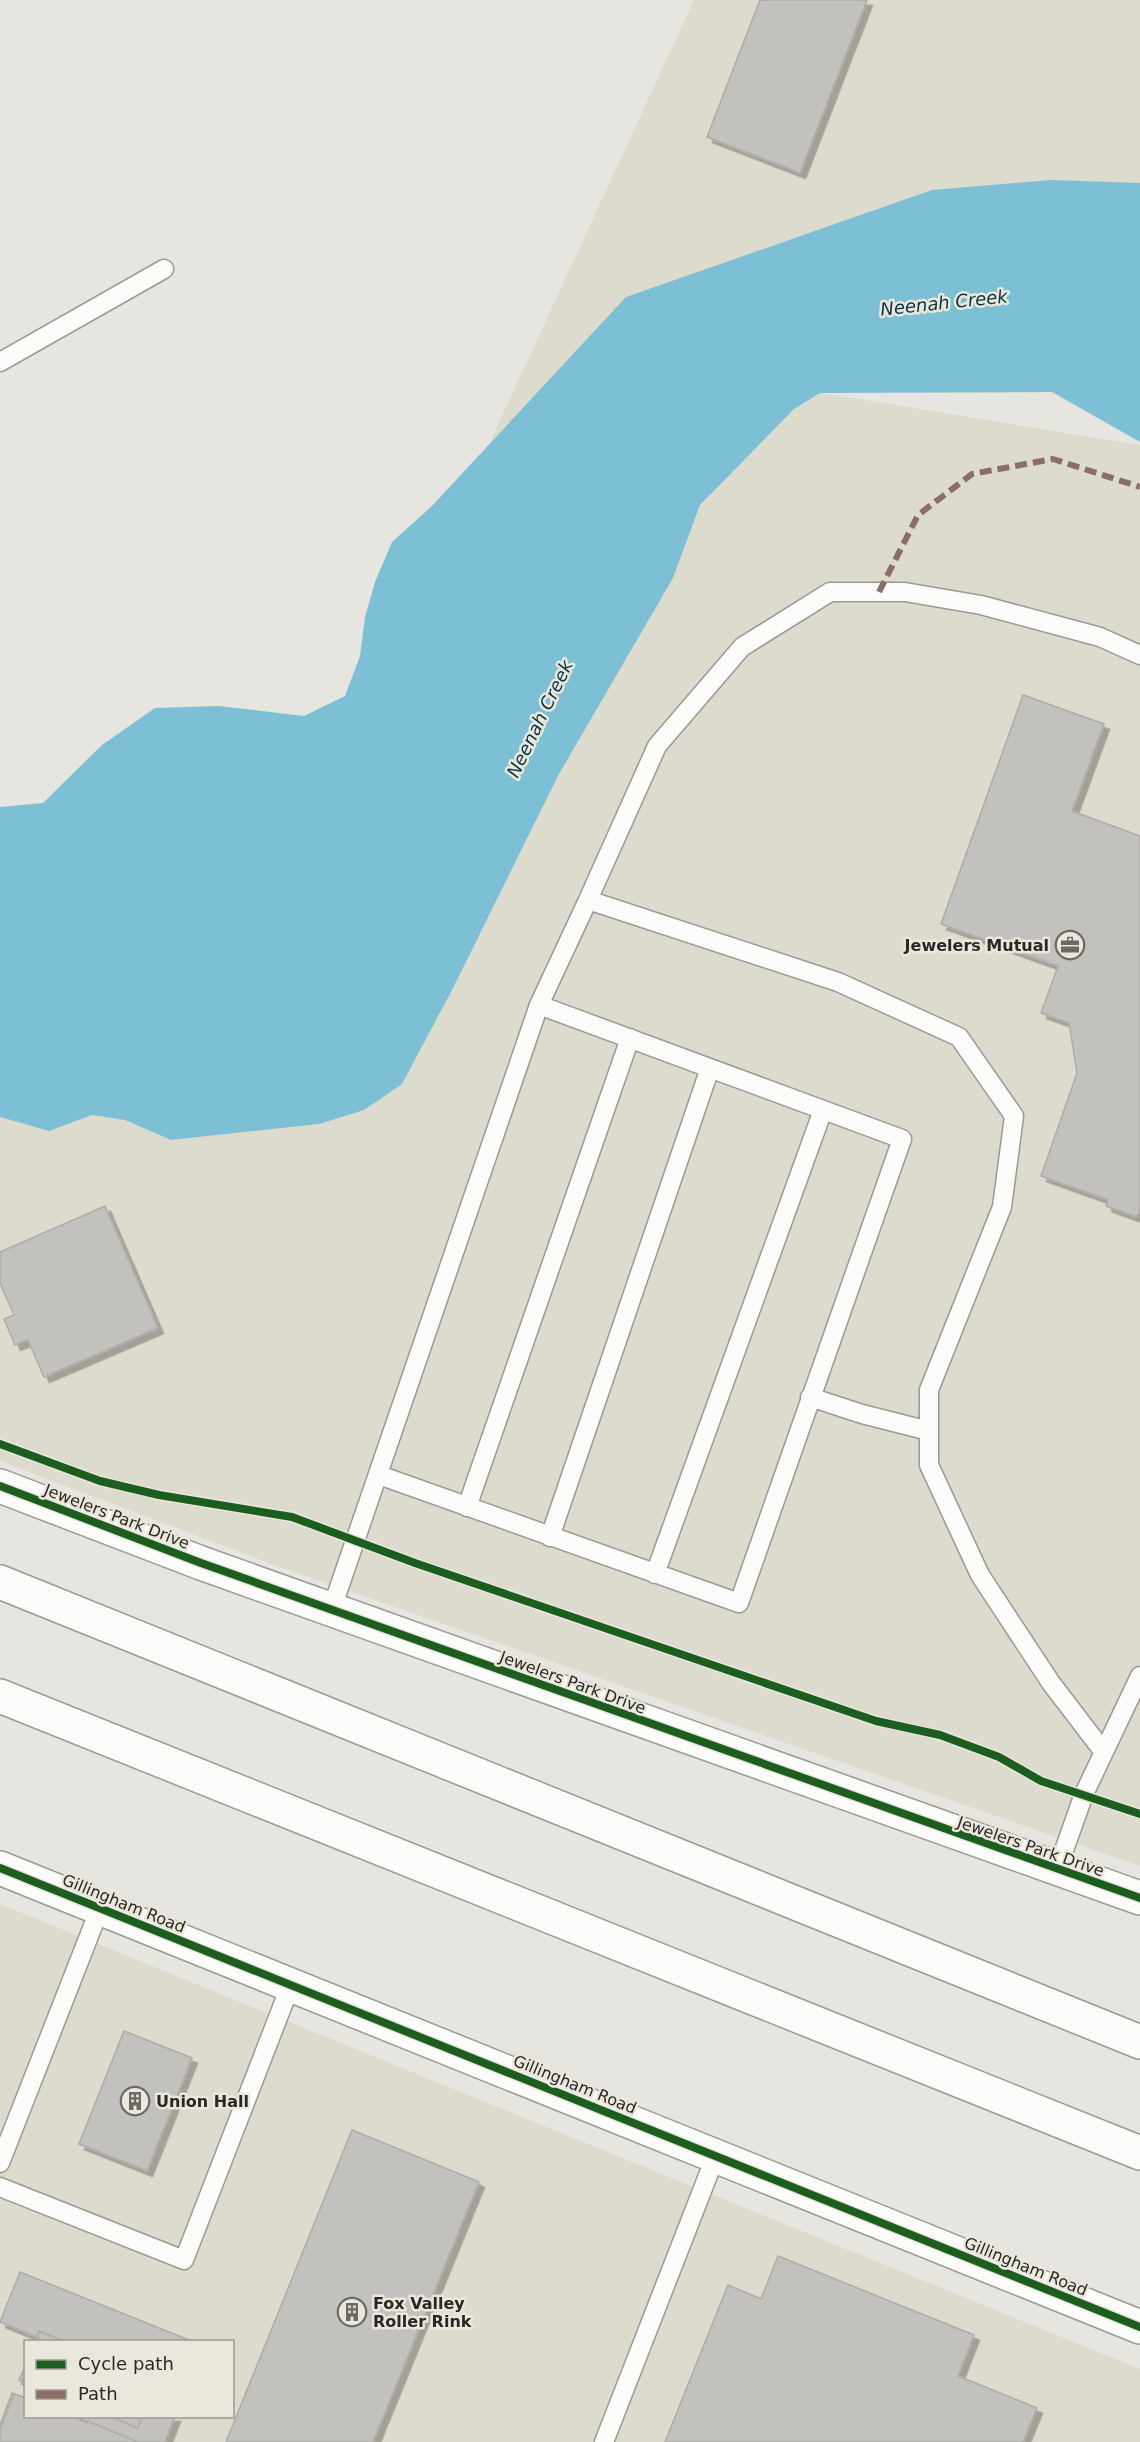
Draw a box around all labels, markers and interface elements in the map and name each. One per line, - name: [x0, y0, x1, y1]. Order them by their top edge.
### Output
- water label: Neenah Creek: [879, 285, 1010, 320]
- water label: Neenah Creek: [502, 655, 578, 781]
- office icon: Jewelers Mutual: [1054, 929, 1086, 961]
- place label: Jewelers Mutual: [904, 936, 1049, 955]
- street label: Jewelers Park Drive: [41, 1480, 192, 1553]
- street label: Jewelers Park Drive: [496, 1647, 648, 1718]
- street label: Jewelers Park Drive: [954, 1812, 1107, 1881]
- street label: Gillingham Road: [59, 1870, 188, 1937]
- street label: Gillingham Road: [510, 2051, 639, 2118]
- building icon: Union Hall: [119, 2085, 151, 2117]
- place label: Union Hall: [156, 2092, 249, 2111]
- street label: Gillingham Road: [961, 2233, 1090, 2300]
- place label: Fox Valley Roller Rink: [373, 2294, 472, 2331]
- building icon: Fox Valley Roller Rink: [336, 2296, 368, 2328]
- legend: [24, 2340, 234, 2418]
- text: Cycle path: [78, 2353, 174, 2374]
- text: Path: [78, 2383, 118, 2404]

